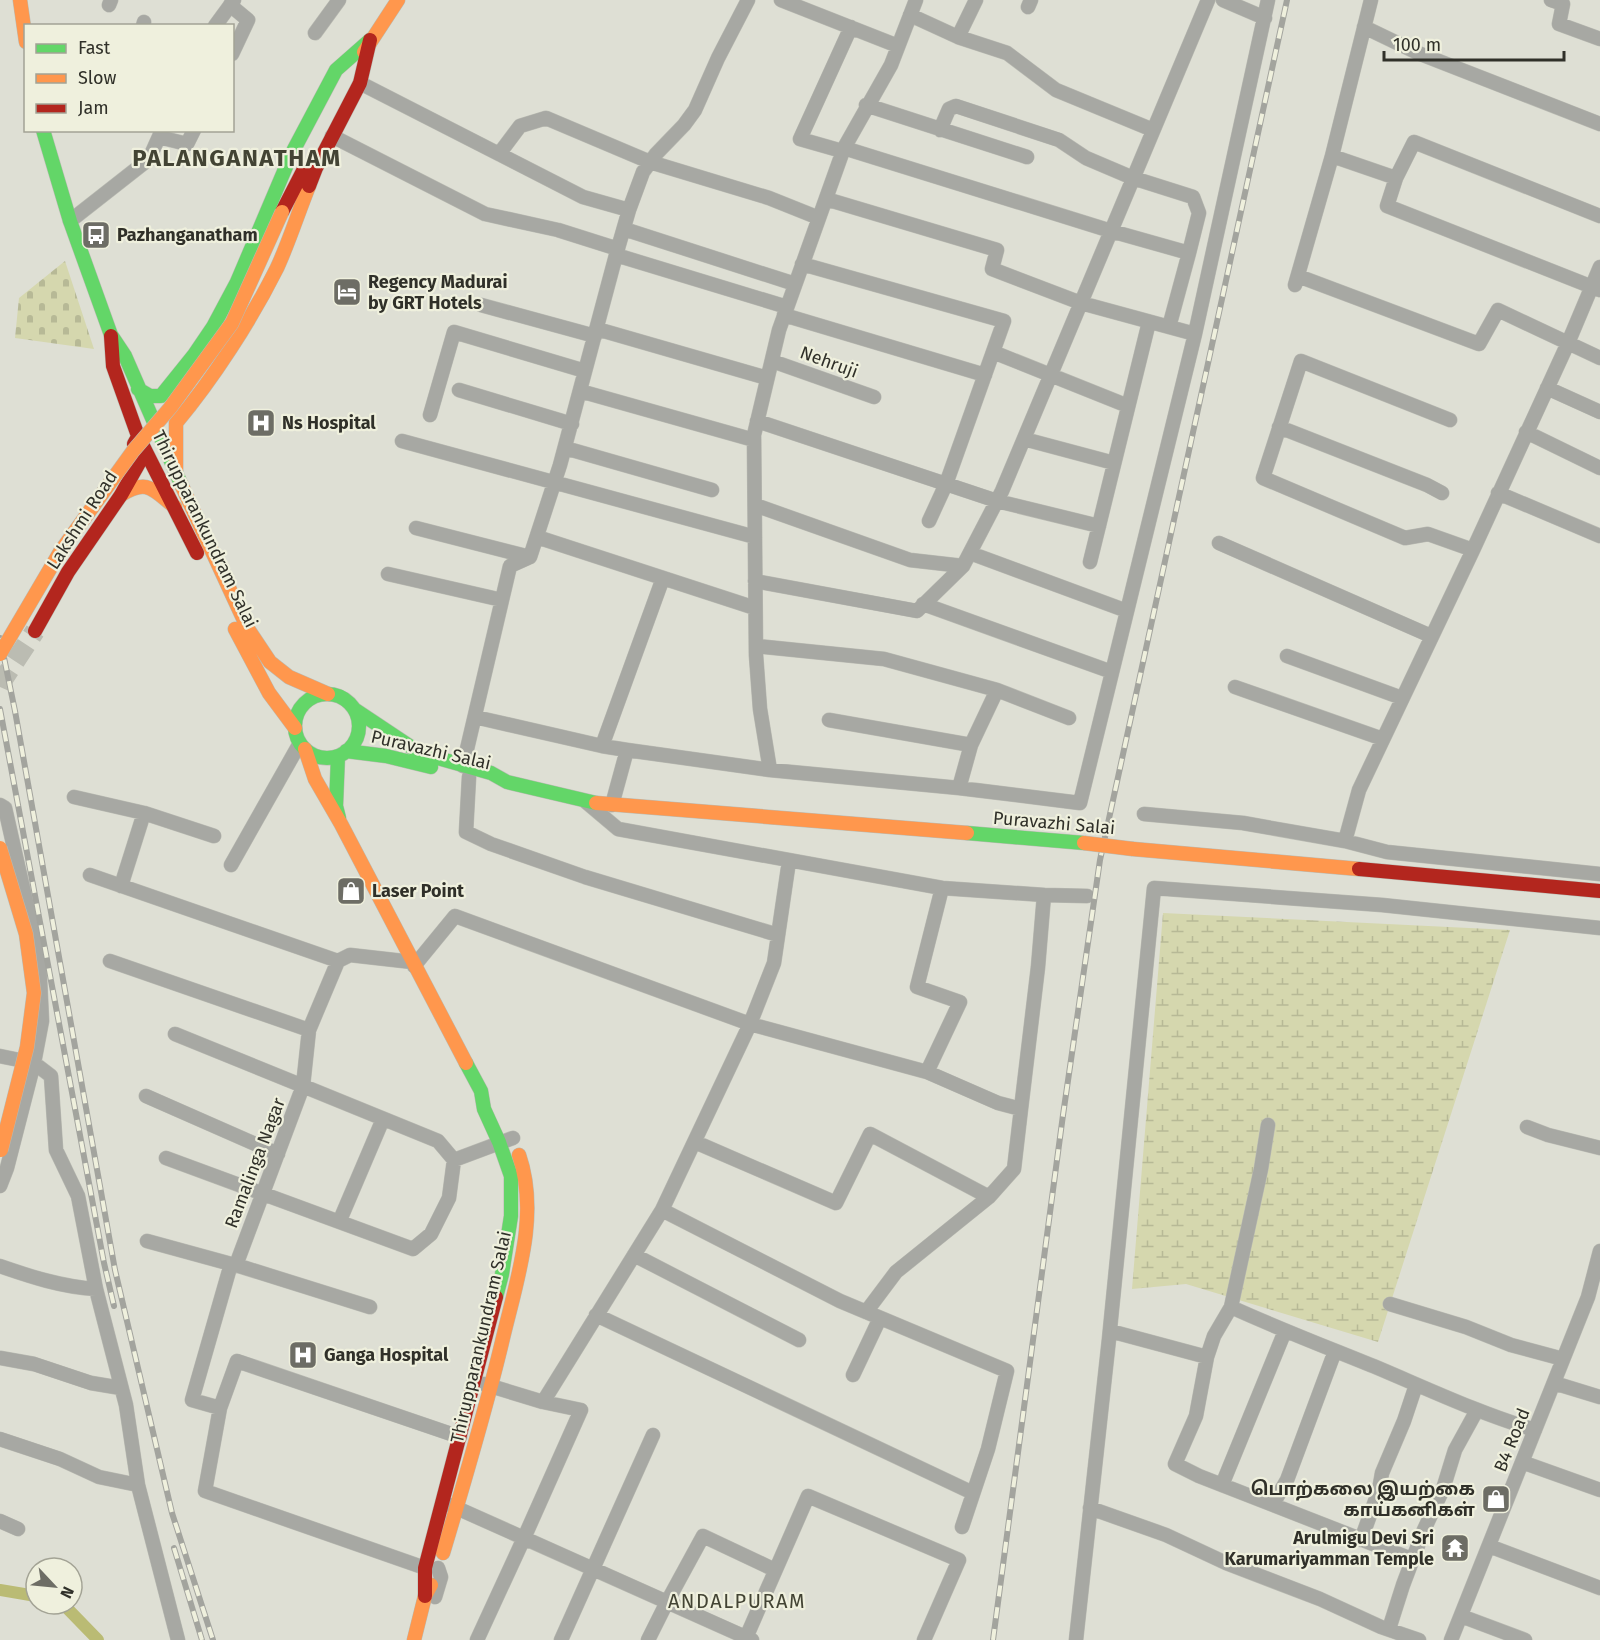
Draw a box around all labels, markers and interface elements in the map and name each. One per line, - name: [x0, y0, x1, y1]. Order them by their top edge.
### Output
- legend: [24, 24, 234, 132]
- scale bar: [1384, 24, 1564, 62]
- text: 100 m: [1393, 34, 1441, 56]
- text: Fast: [78, 37, 111, 59]
- text: Slow: [78, 67, 117, 89]
- text: Jam: [78, 97, 109, 119]
- district label: PALANGANATHAM: [132, 144, 342, 172]
- bus stop icon: Pazhanganatham: [80, 219, 112, 251]
- place label: Pazhanganatham: [117, 224, 258, 246]
- place label: Regency Madurai by GRT Hotels: [368, 271, 507, 314]
- hotel icon: Regency Madurai by GRT Hotels: [331, 276, 363, 308]
- street label: Nehruji: [797, 341, 861, 383]
- hospital icon: Ns Hospital: [245, 407, 277, 439]
- place label: Ns Hospital: [282, 412, 376, 434]
- street label: Thirupparankundram Salai: [148, 427, 262, 631]
- street label: Lakshmi Road: [42, 466, 122, 574]
- street label: Puravazhi Salai: [369, 726, 493, 774]
- street label: Puravazhi Salai: [992, 807, 1116, 839]
- shop icon: Laser Point: [335, 875, 367, 907]
- place label: Laser Point: [372, 880, 465, 902]
- street label: Ramalinga Nagar: [220, 1095, 290, 1231]
- street label: Thirupparankundram Salai: [446, 1229, 516, 1445]
- hospital icon: Ganga Hospital: [287, 1339, 319, 1371]
- place label: Ganga Hospital: [324, 1344, 449, 1366]
- street label: B4 Road: [1489, 1405, 1535, 1475]
- place label: பொற்கலை இயற்கை காய்கனிகள்: [1251, 1478, 1475, 1521]
- shop icon: பொற்கலை இயற்கை காய்கனிகள்: [1480, 1483, 1512, 1515]
- place label: Arulmigu Devi Sri Karumariyamman Temple: [1224, 1527, 1434, 1570]
- temple icon: Arulmigu Devi Sri Karumariyamman Temple: [1439, 1532, 1471, 1564]
- north arrow: [24, 1556, 84, 1616]
- text: N: [56, 1583, 78, 1601]
- district label: ANDALPURAM: [668, 1589, 806, 1613]

